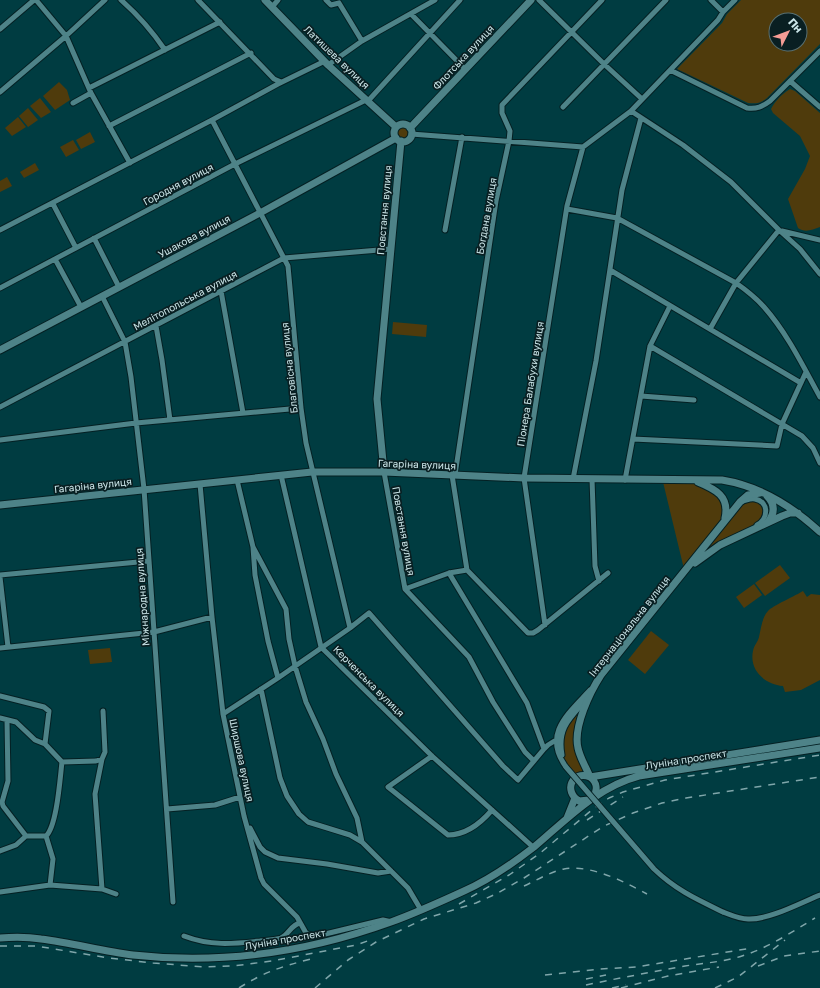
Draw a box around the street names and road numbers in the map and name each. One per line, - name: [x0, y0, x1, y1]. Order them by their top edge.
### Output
- street label: Флотська вулиця: [430, 22, 496, 92]
- street label: Латишева вулиця: [302, 23, 372, 91]
- street label: Городня вулиця: [141, 160, 215, 208]
- street label: Повстання вулиця: [374, 165, 394, 255]
- street label: Богдана вулиця: [473, 177, 499, 255]
- street label: Ушакова вулиця: [156, 212, 232, 260]
- street label: Мелітопольська вулиця: [131, 267, 239, 333]
- street label: Піонера Балабухи вулиця: [514, 321, 546, 447]
- street label: Благовісна вулиця: [278, 322, 300, 414]
- street label: Гагаріна вулиця: [378, 457, 456, 471]
- street label: Гагаріна вулиця: [53, 475, 133, 495]
- street label: Повстання вулиця: [390, 486, 418, 576]
- street label: Міжнародна вулиця: [133, 548, 151, 646]
- street label: Інтернаціональна вулиця: [586, 573, 672, 679]
- street label: Керченська вулиця: [331, 643, 407, 719]
- street label: Ширшова вулиця: [227, 717, 257, 803]
- street label: Луніна проспект: [645, 747, 727, 771]
- street label: Луніна проспект: [244, 926, 326, 952]

